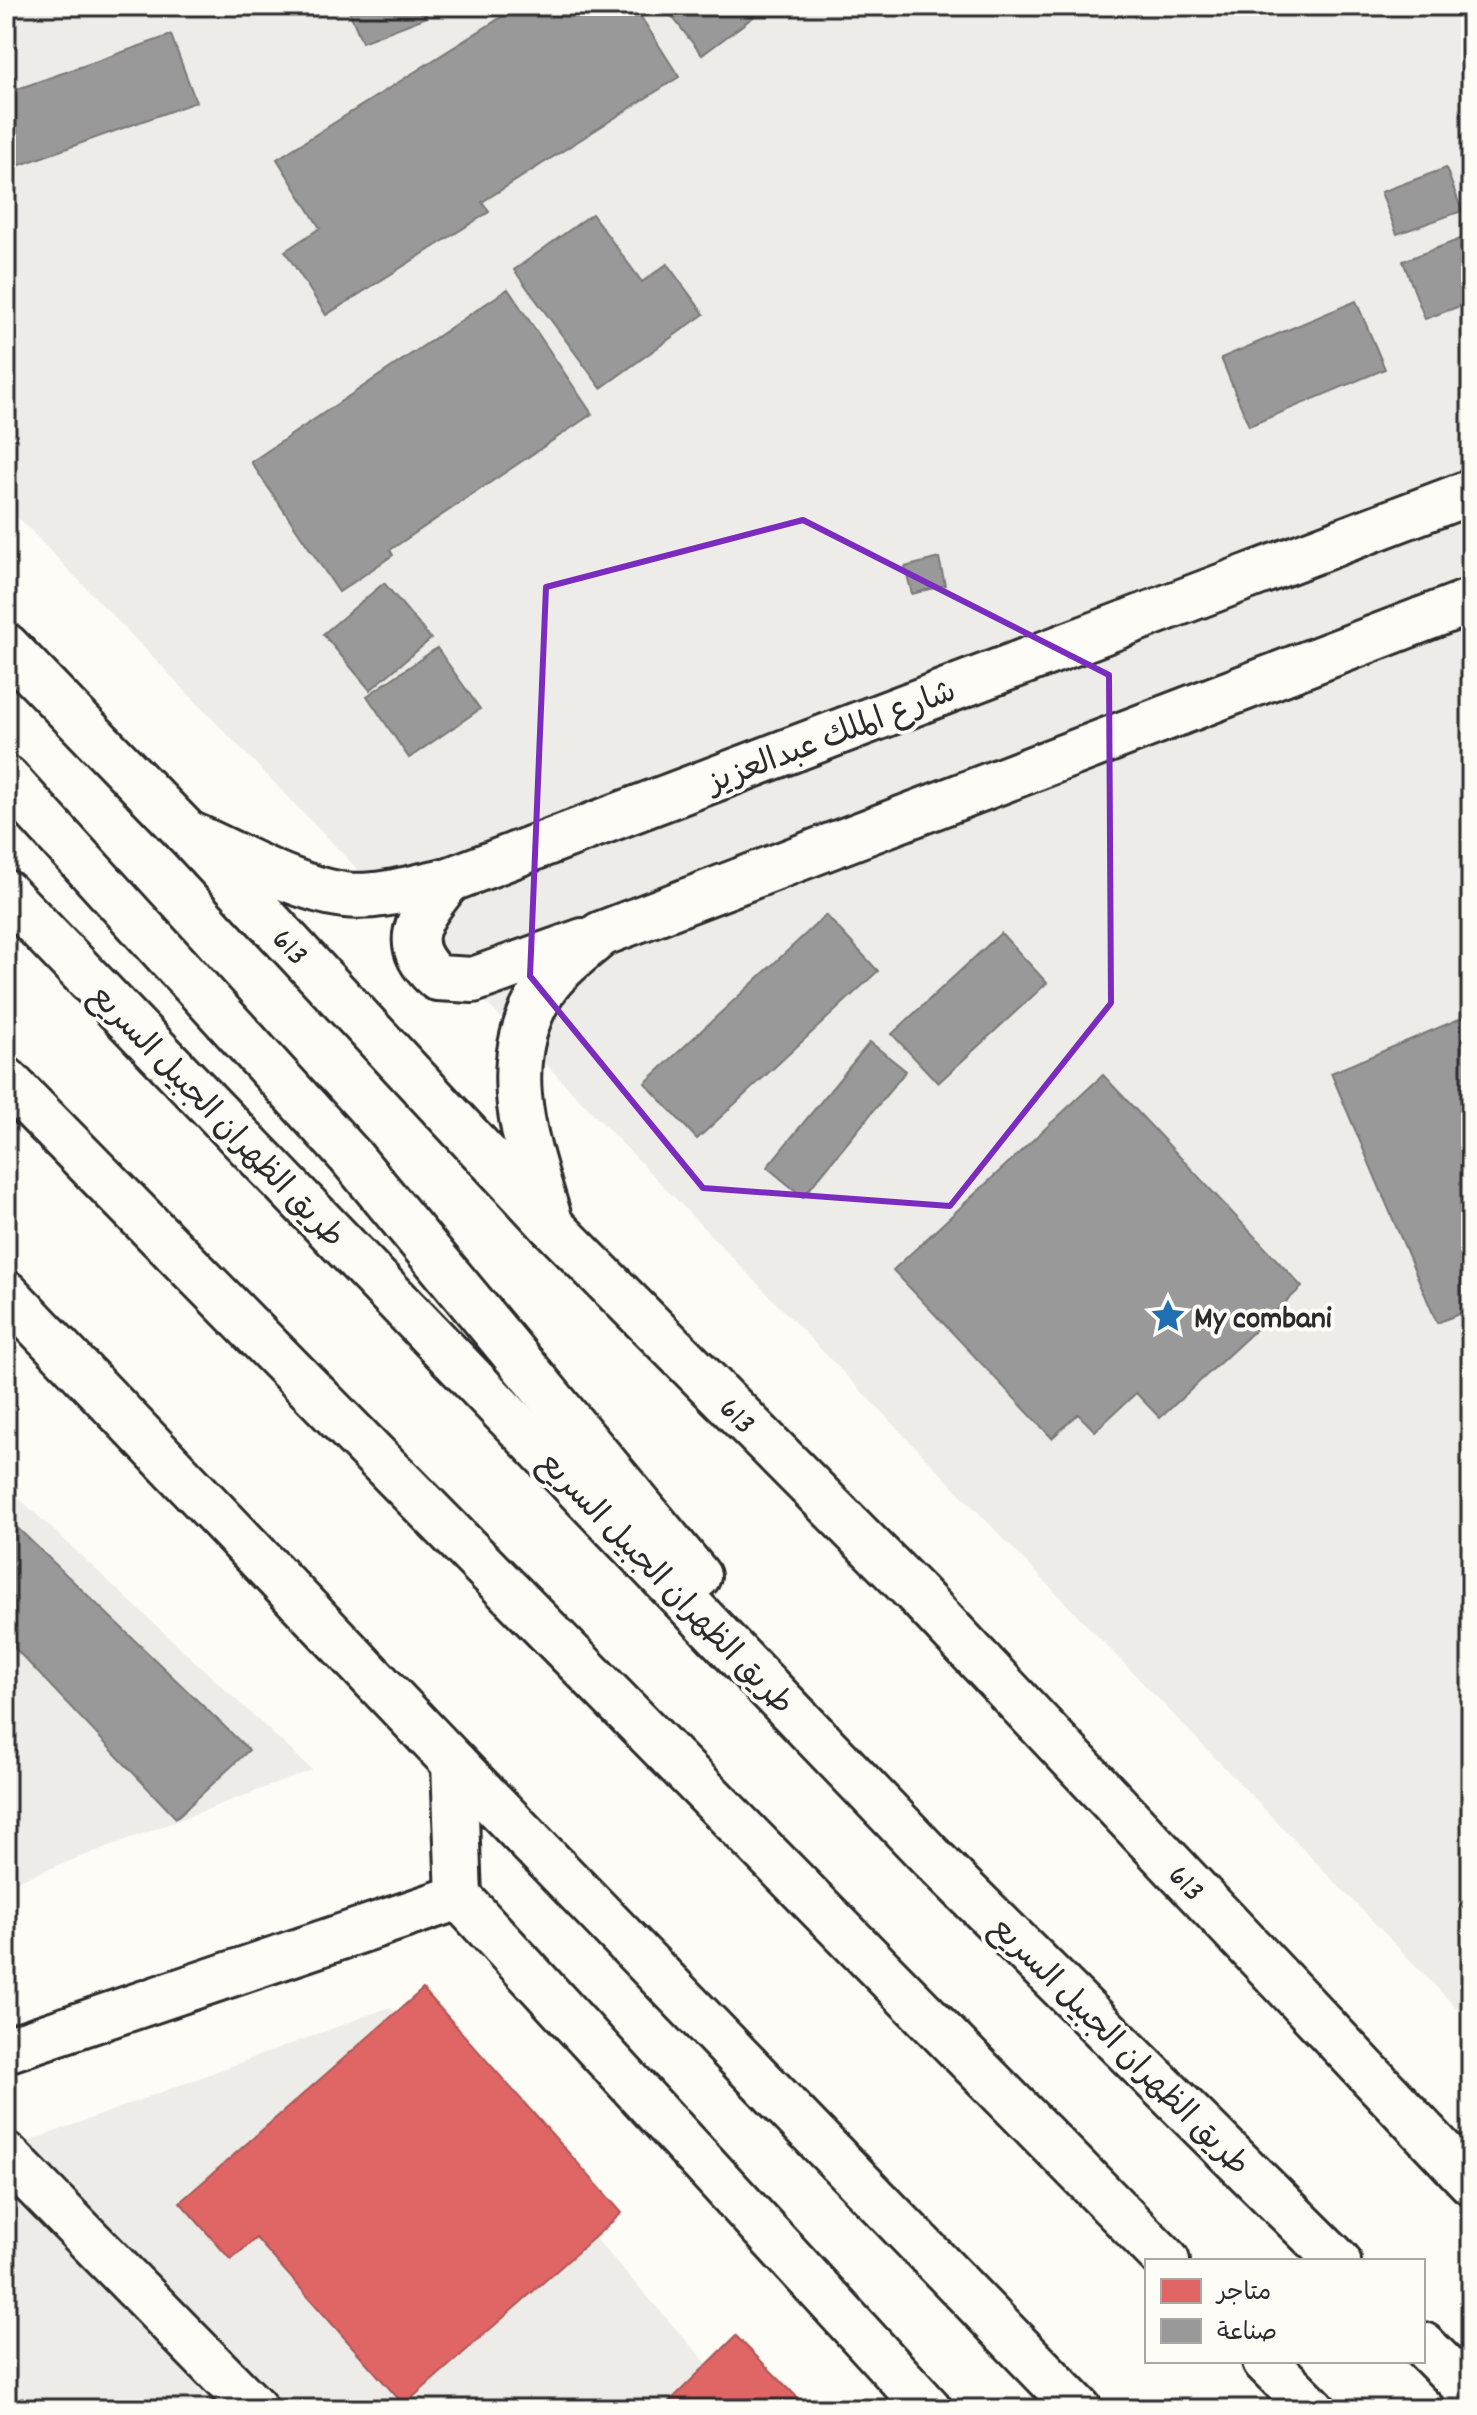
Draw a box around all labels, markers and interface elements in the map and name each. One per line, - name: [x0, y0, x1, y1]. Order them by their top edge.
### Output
- street label: شارع الملك عبدالعزيز: [699, 671, 964, 809]
- street label: 613: [259, 920, 317, 978]
- street label: طريق الظهران الجبيل السريع: [76, 976, 353, 1261]
- place icon: My combani: [1149, 1297, 1187, 1335]
- place label: My combani: [1194, 1298, 1332, 1344]
- street label: 613: [706, 1389, 765, 1447]
- street label: طريق الظهران الجبيل السريع: [525, 1443, 802, 1728]
- street label: 613: [1155, 1856, 1214, 1914]
- street label: طريق الظهران الجبيل السريع: [977, 1908, 1258, 2189]
- legend: [1145, 2259, 1425, 2363]
- text: متاجر: [1215, 2277, 1271, 2311]
- text: صناعة: [1217, 2317, 1277, 2351]

